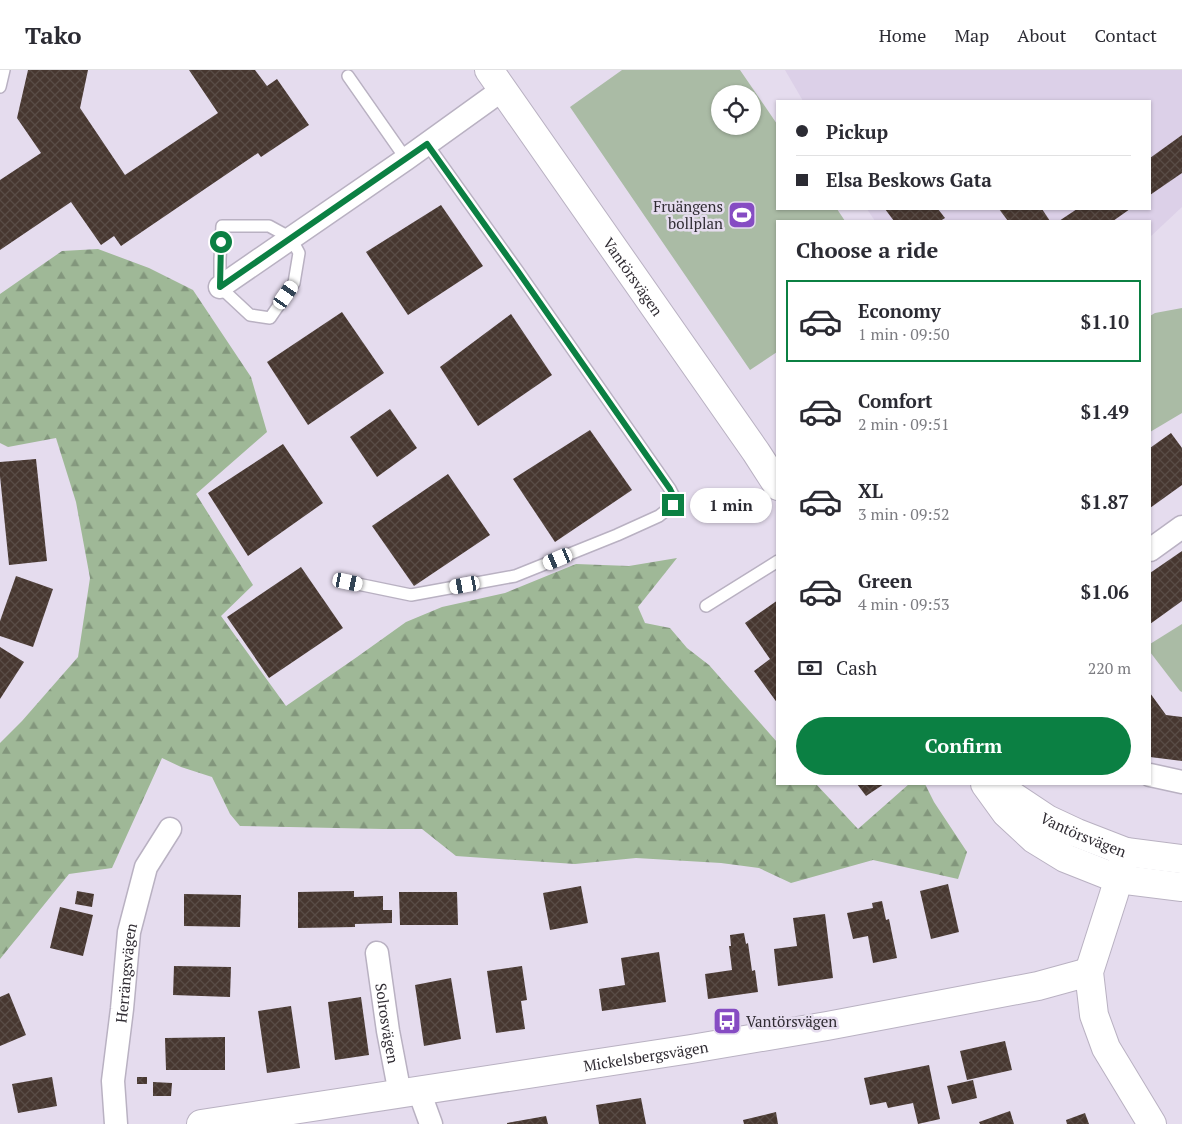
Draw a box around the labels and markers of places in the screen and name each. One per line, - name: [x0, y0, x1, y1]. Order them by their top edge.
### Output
- place label: Fruängens bollplan: [653, 196, 723, 233]
- sports icon: Fruängens bollplan: [727, 200, 757, 230]
- bus stop icon: Vantörsvägen: [712, 1006, 742, 1036]
- place label: Vantörsvägen: [746, 1011, 837, 1031]

